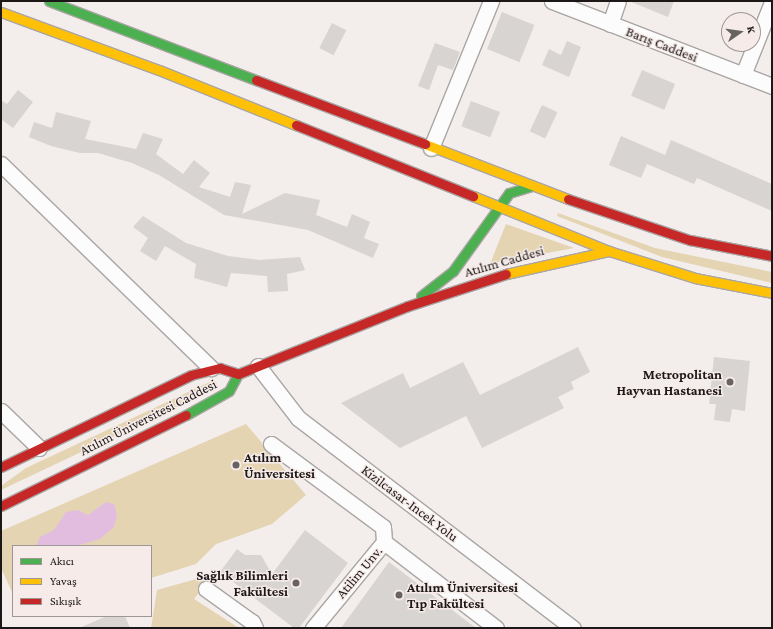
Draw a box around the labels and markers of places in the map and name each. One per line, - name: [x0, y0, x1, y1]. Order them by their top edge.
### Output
- place label: Metropolitan Hayvan Hastanesi: [616, 366, 722, 398]
- marker: Metropolitan Hayvan Hastanesi: [725, 377, 735, 387]
- place label: Atılım Üniversitesi: [244, 449, 315, 482]
- marker: Atılım Üniversitesi: [231, 460, 241, 470]
- place label: Sağlık Bilimleri Fakültesi: [196, 567, 288, 600]
- marker: Sağlık Bilimleri Fakültesi: [291, 578, 301, 588]
- place label: Atılım Üniversitesi Tıp Fakültesi: [407, 579, 518, 612]
- marker: Atılım Üniversitesi Tıp Fakültesi: [394, 590, 404, 600]

